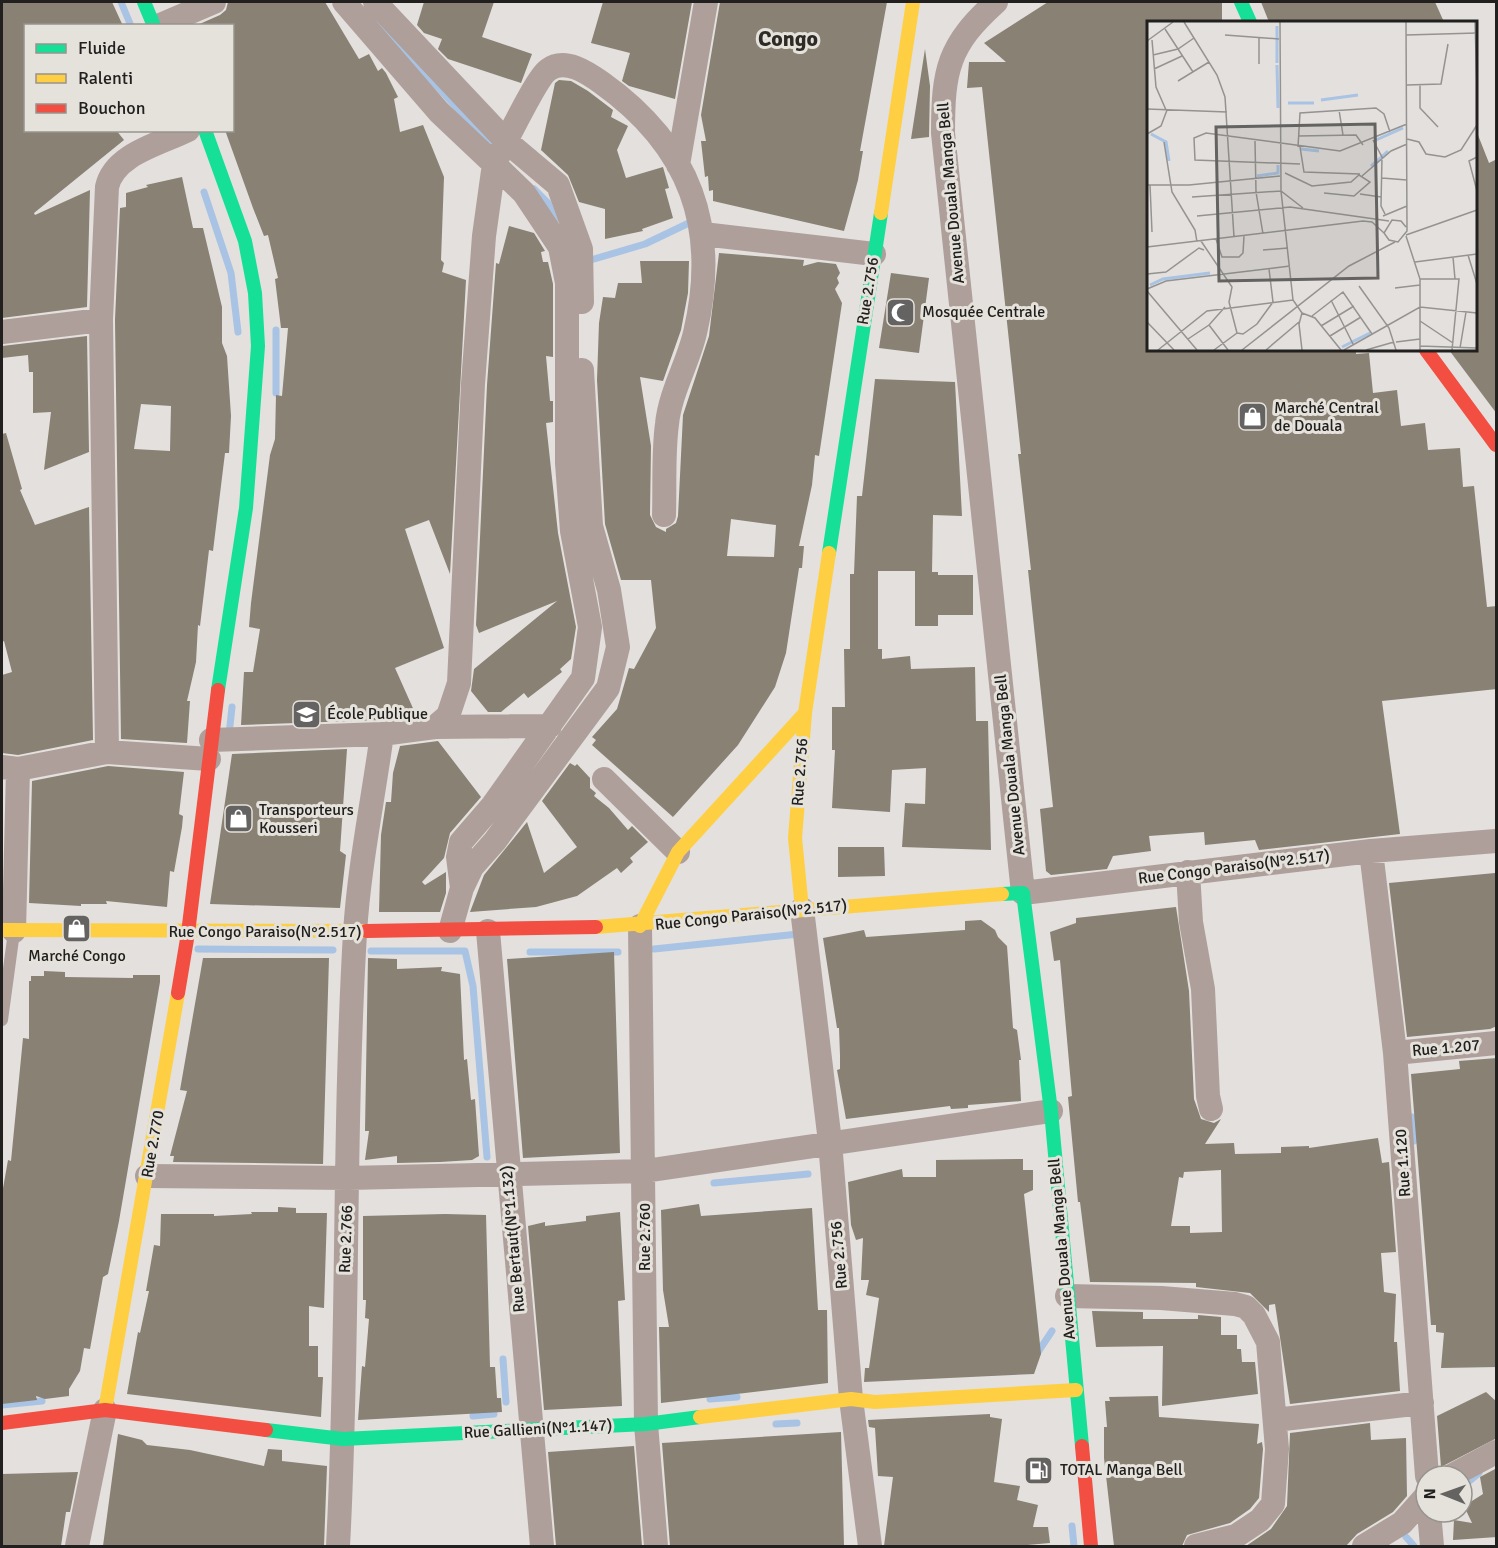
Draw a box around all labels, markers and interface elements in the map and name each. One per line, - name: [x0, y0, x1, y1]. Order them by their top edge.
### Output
- inset map: [1147, 21, 1477, 351]
- legend: [24, 24, 234, 132]
- district label: Congo: [758, 25, 818, 52]
- text: Fluide: [78, 37, 126, 59]
- text: Ralenti: [78, 67, 133, 89]
- text: Bouchon: [78, 97, 146, 119]
- street label: Avenue Douala Manga Bell: [933, 101, 969, 285]
- street label: Rue 2.756: [853, 256, 883, 326]
- mosque icon: Mosquée Centrale: [885, 296, 917, 328]
- place label: Mosquée Centrale: [922, 302, 1045, 322]
- place label: Marché Central de Douala: [1274, 398, 1379, 436]
- shop icon: Marché Central de Douala: [1237, 401, 1269, 433]
- street label: Avenue Douala Manga Bell: [990, 673, 1029, 857]
- school or university icon: École Publique: [290, 698, 322, 730]
- place label: École Publique: [327, 704, 428, 724]
- street label: Rue 2.756: [788, 737, 812, 807]
- place label: Transporteurs Kousseri: [259, 800, 354, 838]
- shop icon: Transporteurs Kousseri: [222, 803, 254, 835]
- street label: Rue Congo Paraiso(N°2.517): [1137, 845, 1331, 889]
- street label: Rue Congo Paraiso(N°2.517): [654, 895, 848, 935]
- shop icon: Marché Congo: [61, 912, 93, 944]
- street label: Rue Congo Paraiso(N°2.517): [169, 922, 361, 942]
- place label: Marché Congo: [28, 946, 126, 966]
- street label: Rue 1.207: [1411, 1035, 1481, 1061]
- street label: Rue 2.770: [137, 1109, 169, 1179]
- street label: Rue 1.120: [1391, 1128, 1415, 1198]
- street label: Avenue Douala Manga Bell: [1044, 1157, 1080, 1341]
- street label: Rue Bertaut(N°1.132): [497, 1165, 529, 1313]
- street label: Rue 2.760: [635, 1203, 655, 1271]
- street label: Rue 2.766: [335, 1205, 357, 1273]
- street label: Rue 2.756: [826, 1220, 852, 1290]
- street label: Rue Gallieni(N°1.147): [463, 1415, 613, 1443]
- fuel station icon: TOTAL Manga Bell: [1023, 1454, 1055, 1486]
- place label: TOTAL Manga Bell: [1060, 1460, 1183, 1480]
- north arrow: [1414, 1464, 1474, 1524]
- text: N: [1420, 1488, 1440, 1499]

